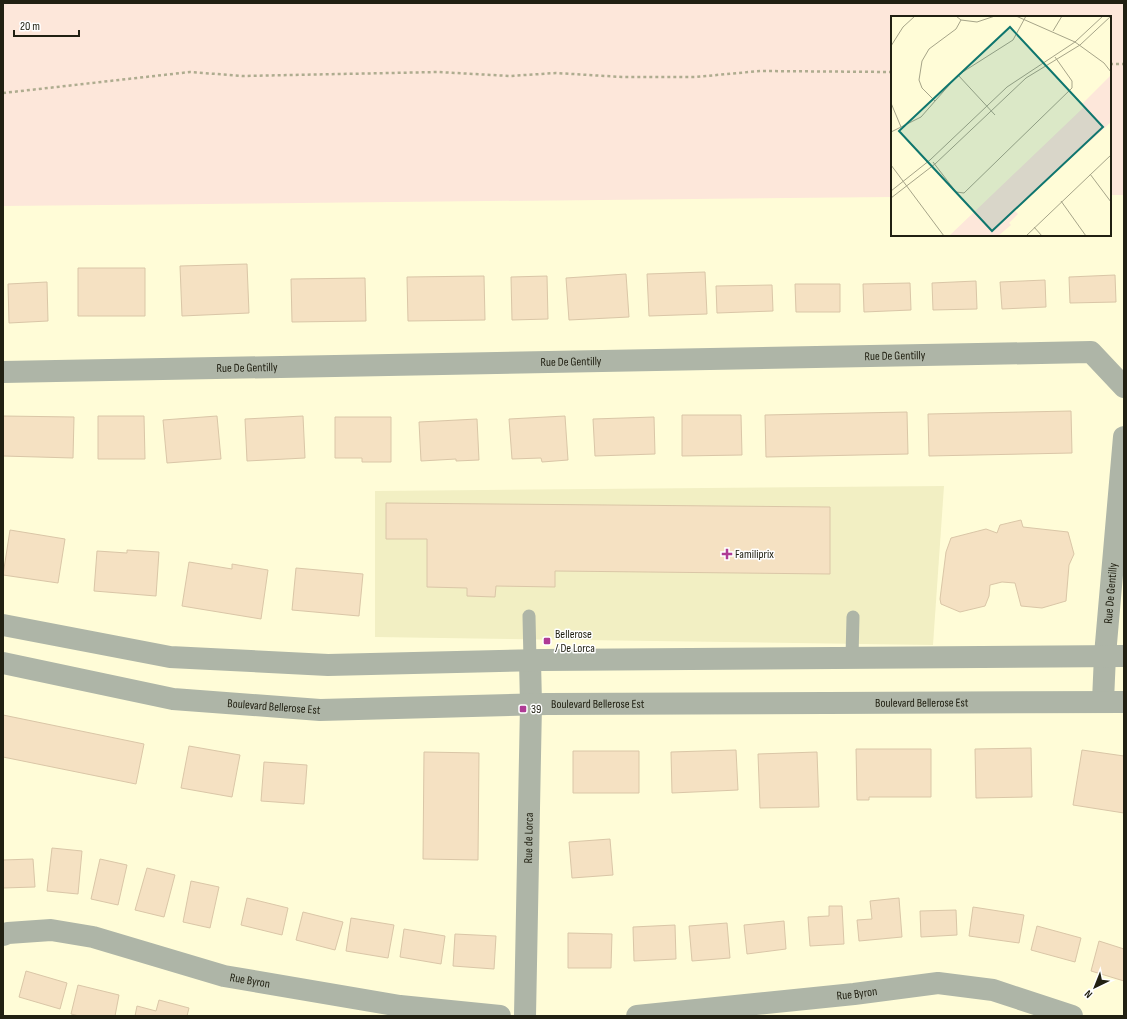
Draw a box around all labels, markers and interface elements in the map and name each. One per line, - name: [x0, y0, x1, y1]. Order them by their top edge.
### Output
- scale bar: [14, 12, 79, 38]
- inset map: [891, 16, 1111, 236]
- text: 20 m: [20, 19, 40, 34]
- street label: Rue De Gentilly: [864, 348, 926, 364]
- street label: Rue De Gentilly: [540, 353, 602, 370]
- street label: Rue De Gentilly: [216, 359, 278, 376]
- place label: Familiprix: [735, 547, 774, 562]
- marker: Familiprix: [722, 549, 732, 559]
- street label: Rue De Gentilly: [1100, 562, 1121, 624]
- place label: Bellerose / De Lorca: [555, 627, 595, 656]
- marker: Bellerose / De Lorca: [542, 636, 552, 646]
- street label: Boulevard Bellerose Est: [875, 695, 969, 710]
- street label: Boulevard Bellerose Est: [227, 696, 321, 718]
- street label: Boulevard Bellerose Est: [551, 696, 645, 711]
- place label: 39: [531, 702, 541, 717]
- marker: 39: [518, 704, 528, 714]
- street label: Rue de Lorca: [520, 812, 536, 864]
- north arrow: [1075, 967, 1115, 1007]
- street label: Rue Byron: [229, 970, 271, 991]
- street label: Rue Byron: [836, 984, 878, 1003]
- text: N: [1082, 987, 1095, 1001]

